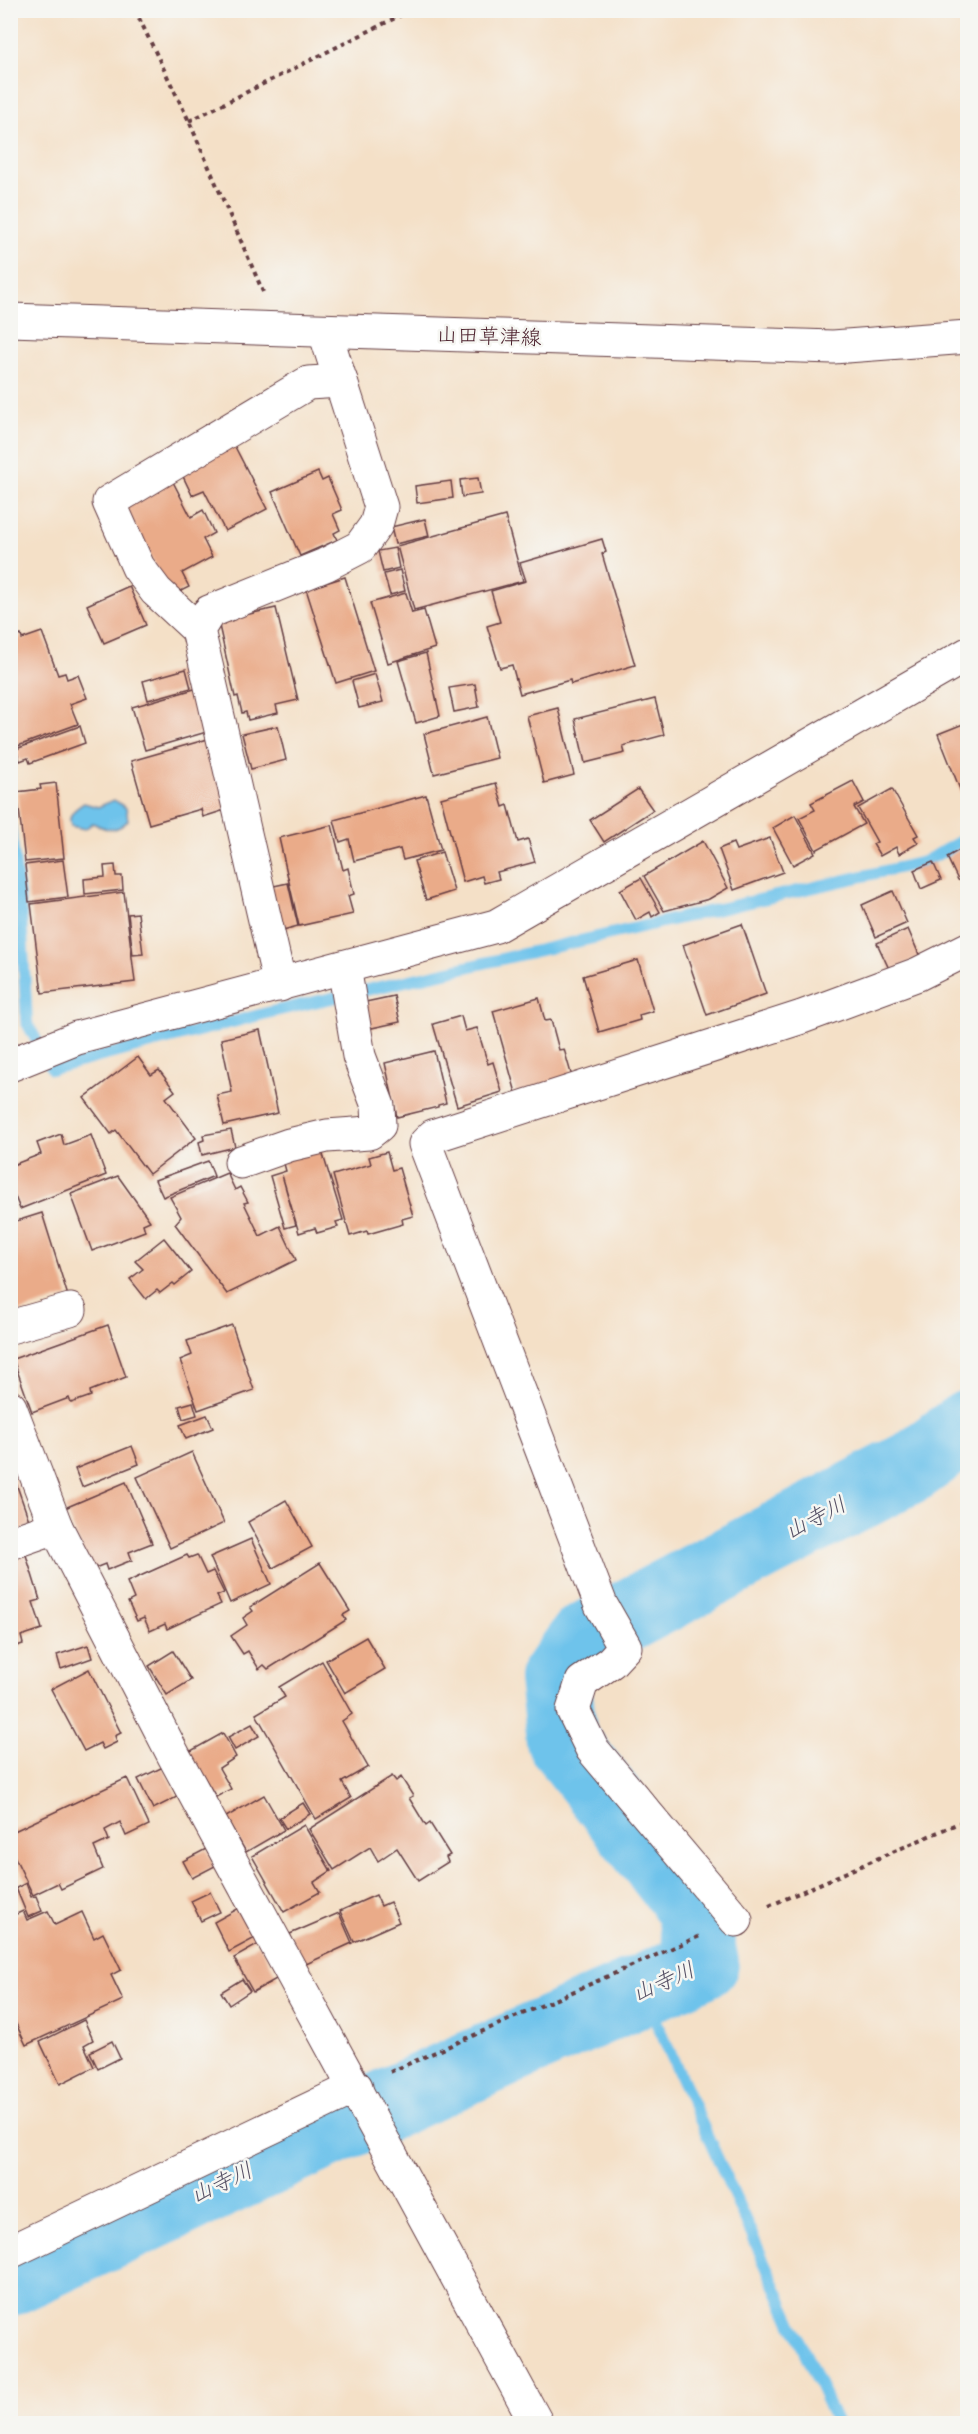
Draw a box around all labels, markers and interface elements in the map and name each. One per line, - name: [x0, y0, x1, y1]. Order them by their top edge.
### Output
- street label: 山田草津線: [436, 319, 542, 356]
- water label: 山寺川: [779, 1488, 854, 1550]
- water label: 山寺川: [627, 1954, 701, 2013]
- water label: 山寺川: [185, 2154, 259, 2214]

